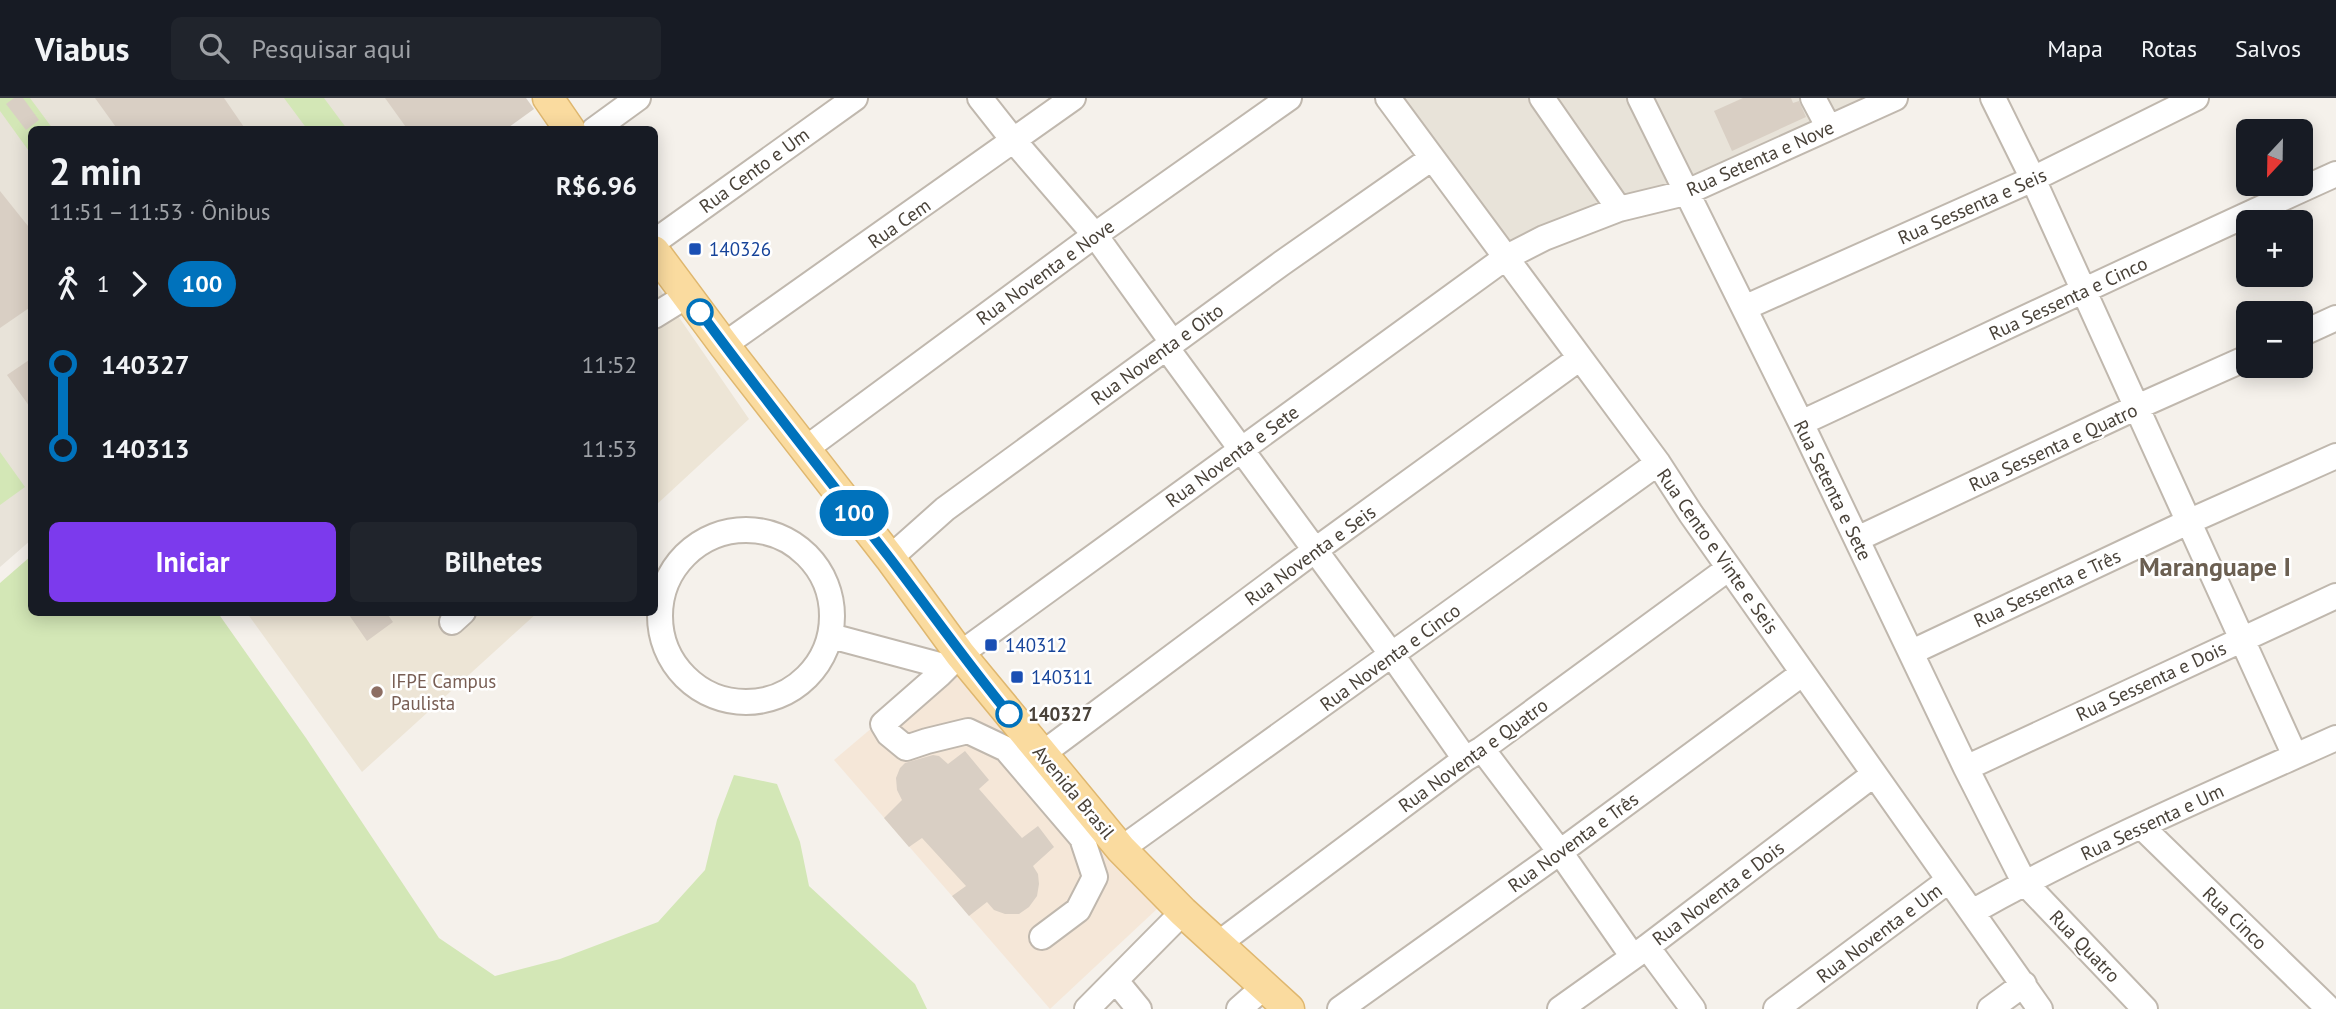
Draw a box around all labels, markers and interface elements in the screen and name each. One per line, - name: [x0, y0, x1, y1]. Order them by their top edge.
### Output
- search box: [171, 17, 661, 80]
- text: Viabus: [35, 27, 129, 70]
- icon: search: [195, 29, 233, 67]
- text: Pesquisar aqui: [251, 32, 412, 65]
- text: Mapa: [2047, 33, 2103, 64]
- text: Rotas: [2141, 33, 2197, 64]
- text: Salvos: [2235, 33, 2301, 64]
- street label: Rua Setenta e Nove: [1683, 115, 1837, 201]
- north arrow: [2236, 119, 2314, 196]
- map controls: [2236, 119, 2313, 378]
- street label: Rua Cento e Um: [694, 122, 814, 218]
- text: 2 min: [49, 146, 142, 195]
- street label: Rua Sessenta e Seis: [1894, 162, 2050, 250]
- text: R$6.96: [556, 169, 637, 202]
- street label: Rua Cem: [863, 193, 935, 253]
- text: 11:51 – 11:53 · Ônibus: [49, 197, 271, 226]
- button: +: [2236, 210, 2313, 287]
- street label: Rua Noventa e Nove: [971, 214, 1119, 330]
- place label: 140326: [709, 237, 771, 261]
- marker: 140326: [687, 241, 703, 257]
- street label: Rua Sessenta e Cinco: [1985, 251, 2151, 345]
- icon: walk: [49, 265, 87, 303]
- icon: forward: [120, 265, 158, 303]
- text: 100: [182, 268, 222, 299]
- text: 1: [97, 269, 110, 298]
- street label: Rua Noventa e Oito: [1086, 298, 1228, 410]
- unlabelled marker: [687, 299, 713, 325]
- button: −: [2236, 301, 2313, 378]
- text: 140327: [101, 348, 189, 381]
- text: 11:52: [582, 350, 637, 379]
- street label: Rua Sessenta e Quatro: [1965, 397, 2141, 497]
- street label: Rua Noventa e Sete: [1161, 400, 1303, 512]
- street label: Rua Setenta e Sete: [1789, 416, 1877, 564]
- text: 140313: [101, 432, 189, 465]
- text: 11:53: [582, 434, 637, 463]
- street label: Rua Cento e Vinte e Seis: [1652, 464, 1784, 638]
- line badge: 100: [814, 490, 894, 536]
- text: 100: [834, 497, 874, 528]
- street label: Rua Noventa e Seis: [1240, 499, 1380, 611]
- button: Iniciar: [49, 522, 336, 602]
- button: Bilhetes: [350, 522, 637, 602]
- street label: Rua Sessenta e Três: [1970, 543, 2124, 633]
- district label: Maranguape I: [2139, 550, 2291, 583]
- street label: Rua Noventa e Cinco: [1315, 598, 1465, 716]
- place label: 140312: [1005, 633, 1067, 657]
- street label: Rua Sessenta e Dois: [2072, 636, 2230, 726]
- marker: 140312: [983, 637, 999, 653]
- place label: 140311: [1031, 665, 1093, 689]
- place label: IFPE Campus Paulista: [391, 669, 496, 715]
- marker: 140311: [1009, 669, 1025, 685]
- marker: IFPE Campus Paulista: [369, 684, 385, 700]
- street label: Rua Noventa e Quatro: [1394, 693, 1552, 817]
- marker: 140327: [996, 701, 1022, 727]
- place label: 140327: [1028, 702, 1093, 726]
- street label: Avenida Brasil: [1028, 740, 1120, 844]
- street label: Rua Sessenta e Um: [2077, 778, 2227, 866]
- street label: Rua Noventa e Três: [1503, 787, 1643, 897]
- street label: Rua Noventa e Dois: [1647, 836, 1789, 950]
- street label: Rua Noventa e Um: [1811, 878, 1947, 988]
- street label: Rua Cinco: [2198, 881, 2272, 955]
- street label: Rua Quatro: [2045, 905, 2125, 987]

